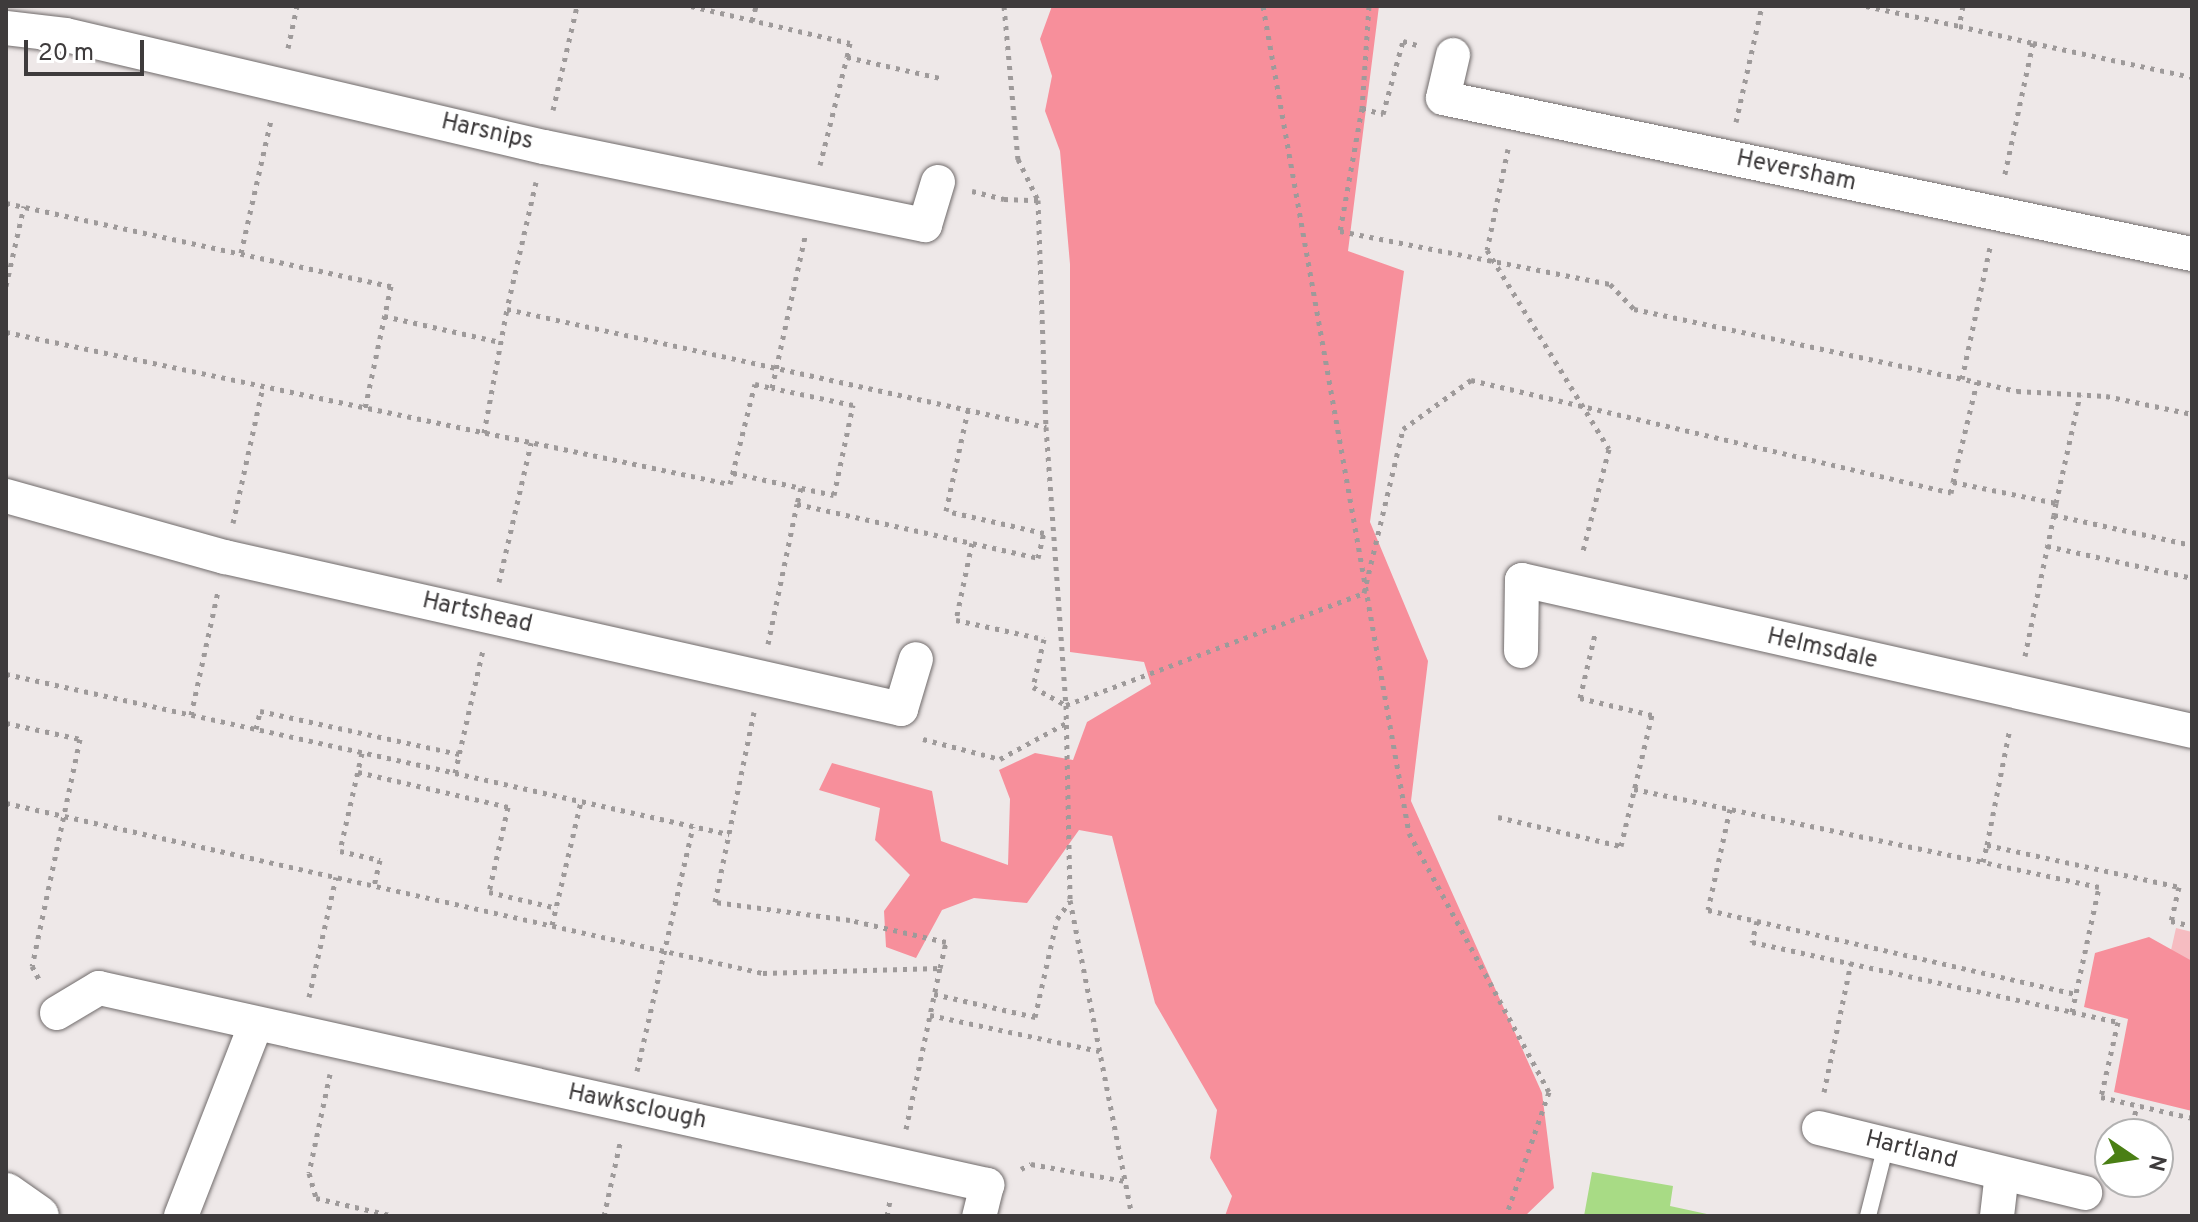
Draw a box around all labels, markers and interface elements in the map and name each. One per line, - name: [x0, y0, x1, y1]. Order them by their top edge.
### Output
- scale bar: [28, 24, 148, 74]
- text: 20 m: [38, 39, 94, 69]
- street label: Harsnips: [438, 108, 536, 158]
- street label: Heversham: [1733, 145, 1859, 199]
- street label: Hartshead: [419, 587, 535, 641]
- street label: Helmsdale: [1764, 623, 1880, 677]
- street label: Hawksclough: [565, 1079, 709, 1137]
- north arrow: [2094, 1118, 2174, 1198]
- street label: Hartland: [1862, 1126, 1960, 1176]
- text: N: [2141, 1152, 2171, 1174]

